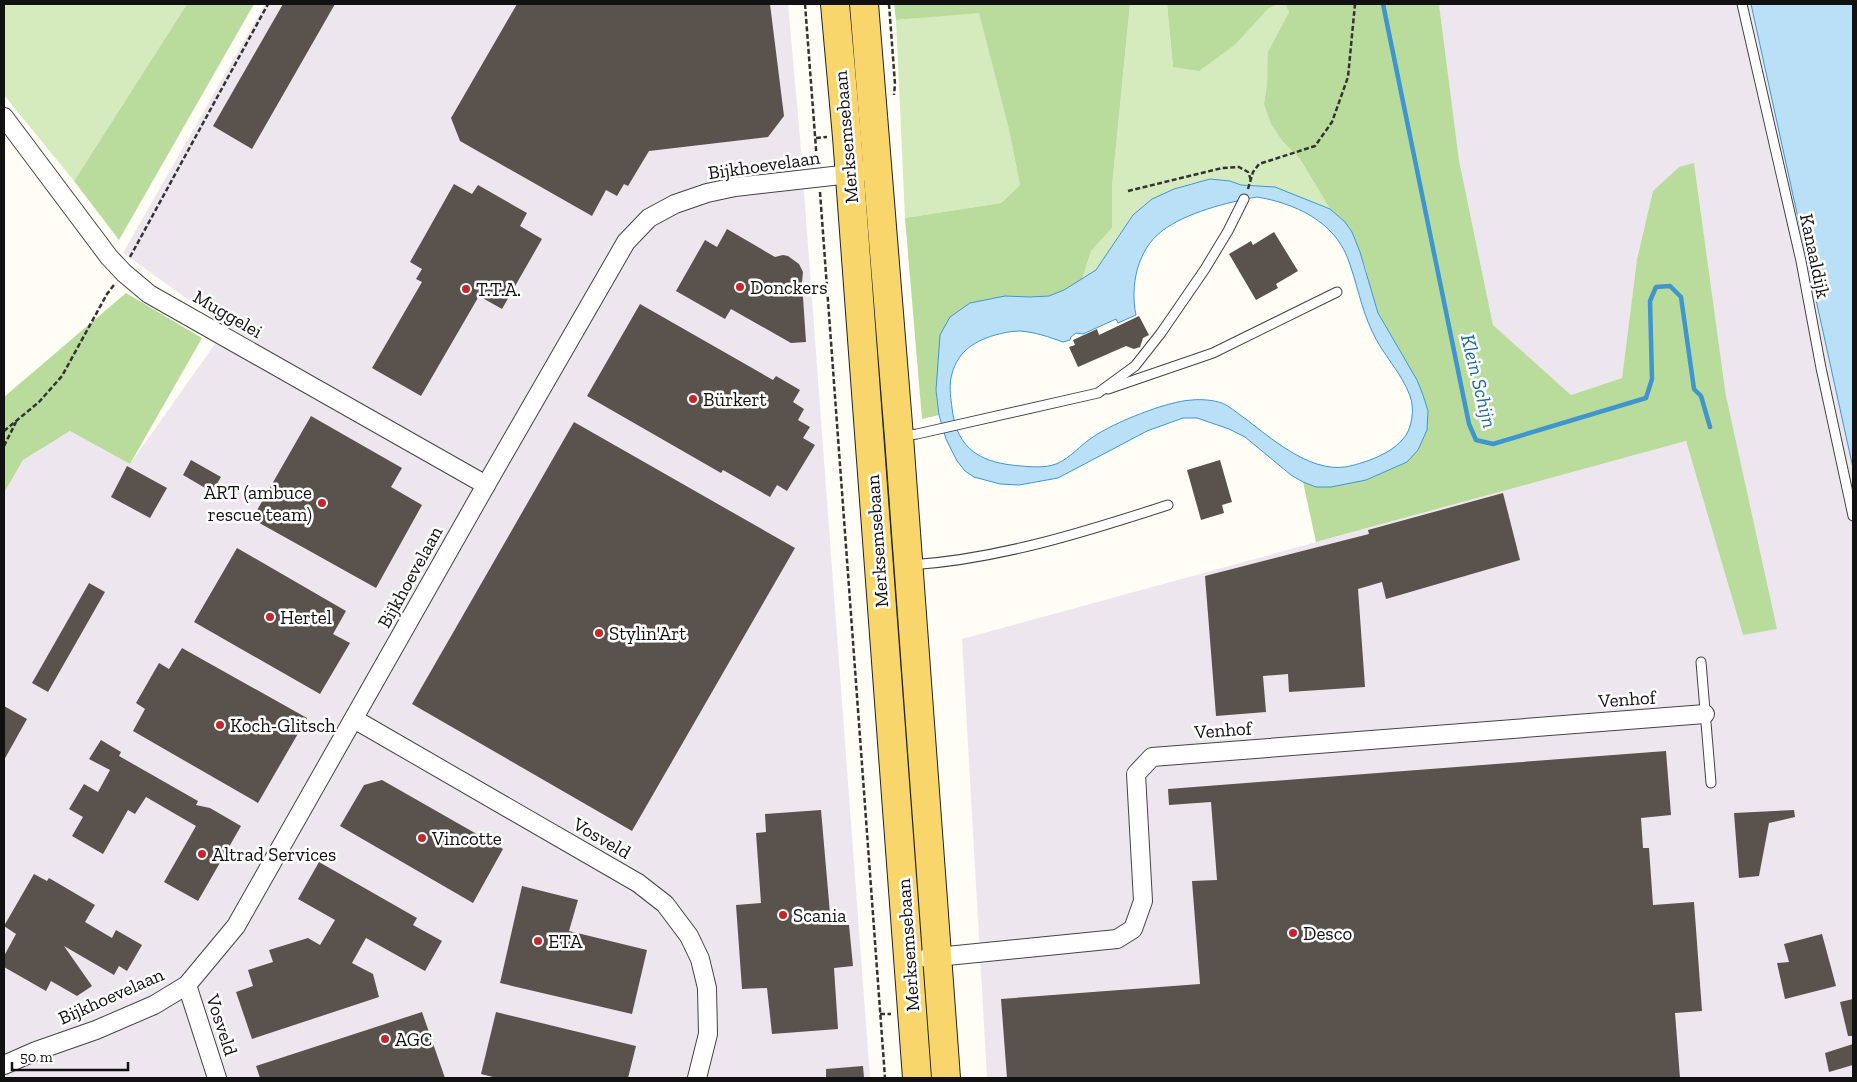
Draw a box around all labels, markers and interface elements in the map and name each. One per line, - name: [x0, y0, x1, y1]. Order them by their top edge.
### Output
- street label: Merksemsebaan: [829, 70, 863, 204]
- street label: Bijkhoevelaan: [706, 146, 822, 184]
- street label: Kanaaldijk: [1795, 212, 1835, 301]
- place label: Donckers: [750, 276, 828, 299]
- place label: T.T.A.: [476, 278, 521, 301]
- marker: Donckers: [734, 281, 746, 293]
- marker: T.T.A.: [460, 283, 472, 295]
- street label: Muggelei: [189, 285, 267, 343]
- water label: Klein Schijn: [1456, 332, 1502, 430]
- place label: Bürkert: [703, 388, 767, 411]
- marker: Bürkert: [687, 393, 699, 405]
- street label: Merksemsebaan: [861, 474, 893, 608]
- place label: ART (ambuce rescue team): [204, 481, 312, 526]
- marker: ART (ambuce rescue team): [316, 497, 328, 509]
- street label: Bijkhoevelaan: [373, 522, 448, 632]
- place label: Hertel: [280, 606, 332, 629]
- marker: Hertel: [264, 611, 276, 623]
- place label: Stylin'Art: [609, 622, 686, 645]
- marker: Stylin'Art: [593, 627, 605, 639]
- street label: Venhof: [1597, 685, 1658, 713]
- place label: Koch-Glitsch: [230, 714, 336, 737]
- street label: Venhof: [1193, 716, 1254, 744]
- marker: Koch-Glitsch: [214, 719, 226, 731]
- street label: Vosveld: [568, 812, 635, 864]
- place label: Vincotte: [431, 827, 502, 850]
- marker: Vincotte: [416, 832, 428, 844]
- place label: Altrad Services: [212, 843, 336, 866]
- marker: Altrad Services: [196, 848, 208, 860]
- street label: Merksemsebaan: [892, 878, 924, 1012]
- place label: Scania: [793, 904, 846, 927]
- marker: Scania: [777, 909, 789, 921]
- place label: Desco: [1303, 922, 1352, 945]
- marker: Desco: [1287, 927, 1299, 939]
- place label: ETA: [548, 930, 583, 953]
- marker: ETA: [532, 935, 544, 947]
- street label: Bijkhoevelaan: [55, 962, 167, 1029]
- street label: Vosveld: [201, 991, 243, 1059]
- place label: AGC: [395, 1028, 432, 1051]
- marker: AGC: [379, 1033, 391, 1045]
- scale bar: [12, 1040, 129, 1072]
- text: 50 m: [20, 1048, 53, 1066]

